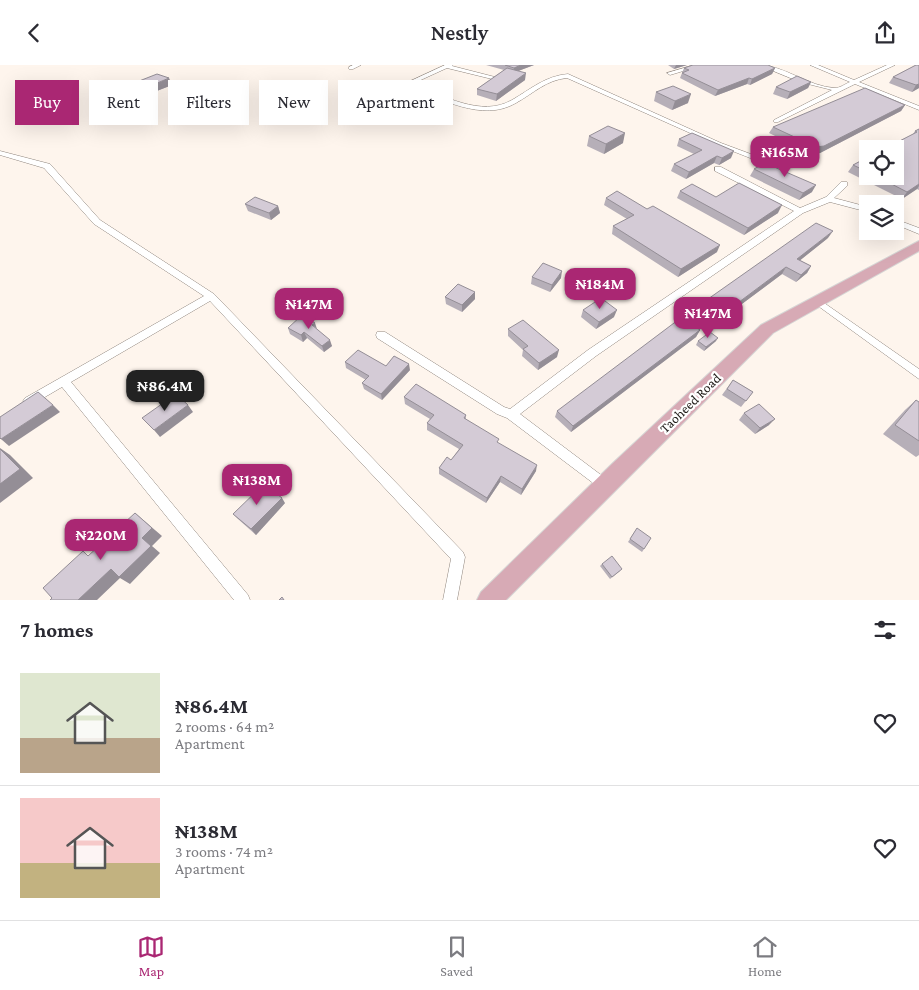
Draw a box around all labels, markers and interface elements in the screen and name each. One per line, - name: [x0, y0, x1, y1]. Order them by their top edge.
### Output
- icon: back: [20, 19, 48, 47]
- icon: share: [871, 19, 899, 47]
- text: Nestly: [431, 20, 488, 45]
- chip: Buy: [15, 80, 79, 125]
- chip: Rent: [89, 80, 158, 125]
- chip: Filters: [168, 80, 249, 125]
- chip: New: [259, 80, 328, 125]
- chip: Apartment: [338, 80, 453, 125]
- pin: ₦165M: [750, 135, 820, 178]
- map controls: [859, 140, 904, 240]
- button: locate: [859, 140, 904, 185]
- text: ₦165M: [761, 143, 809, 160]
- button: layers: [859, 195, 904, 240]
- pin: ₦184M: [565, 267, 635, 310]
- text: ₦184M: [576, 275, 624, 292]
- pin: ₦147M: [274, 287, 344, 330]
- text: ₦147M: [286, 295, 332, 312]
- pin: ₦147M: [673, 297, 743, 339]
- text: ₦147M: [685, 304, 731, 321]
- pin: ₦86.4M: [124, 369, 206, 412]
- street label: Taoheed Road: [656, 369, 724, 436]
- text: ₦86.4M: [137, 377, 193, 394]
- pin: ₦138M: [222, 463, 292, 506]
- text: ₦138M: [233, 471, 281, 488]
- pin: ₦220M: [66, 519, 136, 561]
- text: ₦220M: [76, 526, 126, 543]
- icon: filters: [871, 616, 899, 644]
- text: 7 homes: [20, 618, 93, 642]
- icon: home: [60, 693, 120, 753]
- text: ₦86.4M: [175, 694, 248, 718]
- icon: heart: [871, 709, 899, 737]
- text: 2 rooms · 64 m²: [175, 718, 274, 735]
- text: Apartment: [175, 735, 245, 752]
- icon: home: [60, 818, 120, 878]
- text: ₦138M: [175, 819, 238, 843]
- icon: heart: [871, 834, 899, 862]
- text: 3 rooms · 74 m²: [175, 843, 273, 860]
- text: Apartment: [175, 860, 245, 877]
- tab: Map: [137, 933, 165, 979]
- tab: Saved: [440, 933, 473, 979]
- tab: Home: [748, 933, 782, 979]

